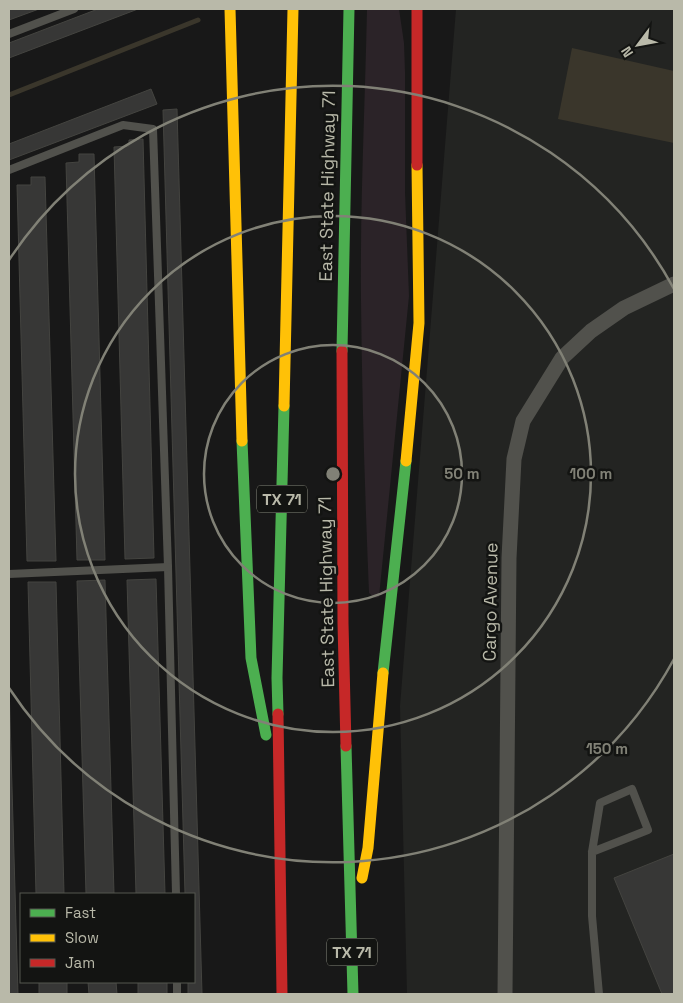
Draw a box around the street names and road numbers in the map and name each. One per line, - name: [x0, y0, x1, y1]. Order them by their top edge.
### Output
- street label: East State Highway 71: [314, 90, 340, 282]
- road number: TX 71: [257, 486, 307, 512]
- street label: East State Highway 71: [313, 496, 339, 688]
- street label: Cargo Avenue: [477, 542, 503, 662]
- road number: TX 71: [327, 939, 377, 966]

